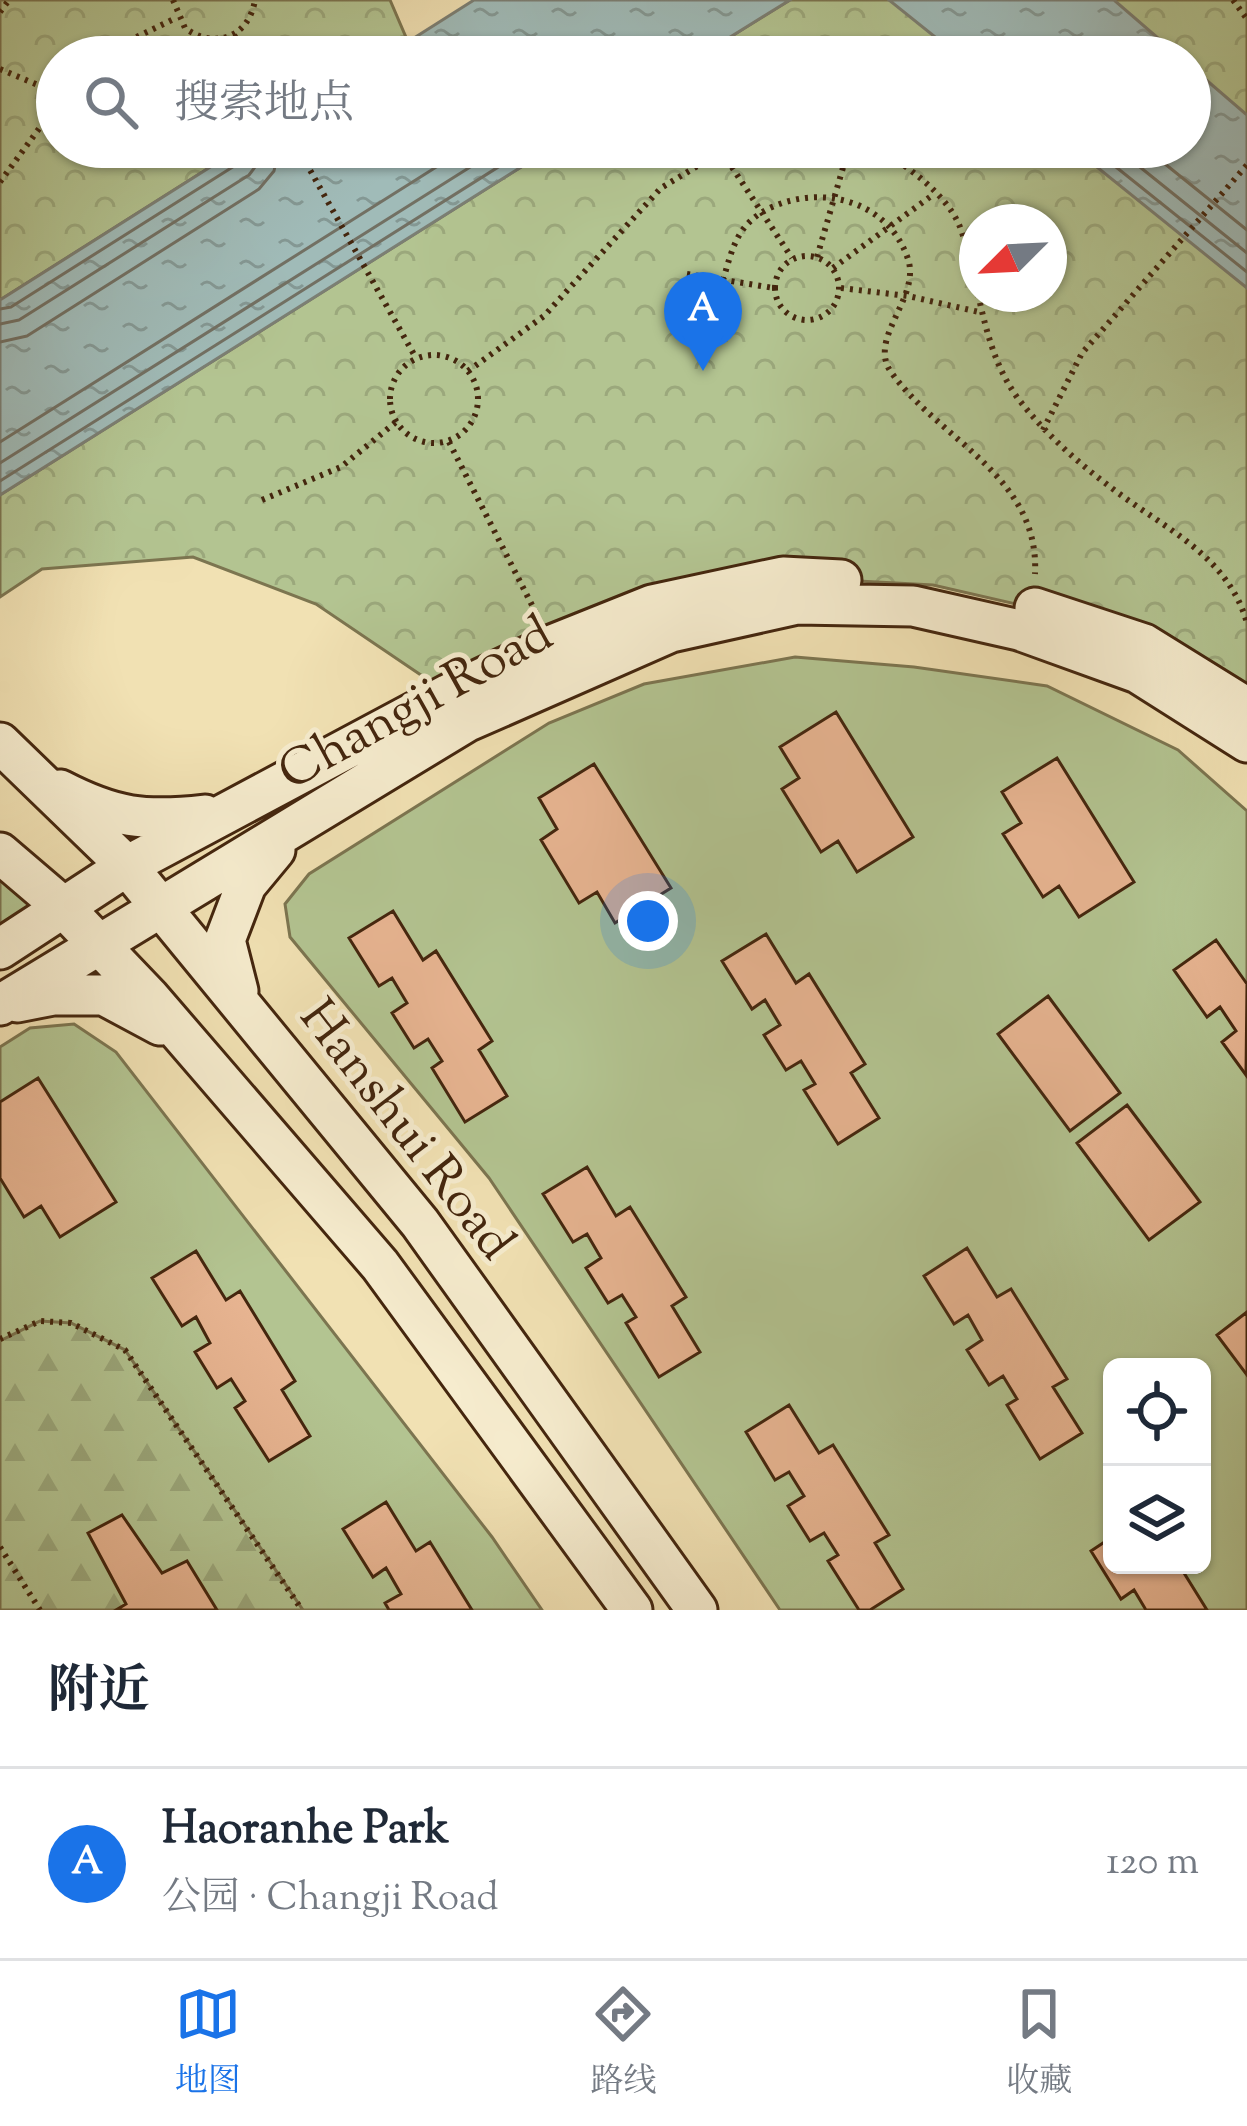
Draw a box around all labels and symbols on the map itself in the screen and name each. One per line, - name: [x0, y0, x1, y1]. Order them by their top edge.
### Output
- north arrow: [959, 204, 1067, 312]
- pin: A: [664, 272, 742, 371]
- street label: Changji Road: [266, 600, 567, 811]
- your location: [618, 891, 678, 951]
- street label: Hanshui Road: [280, 986, 530, 1277]

